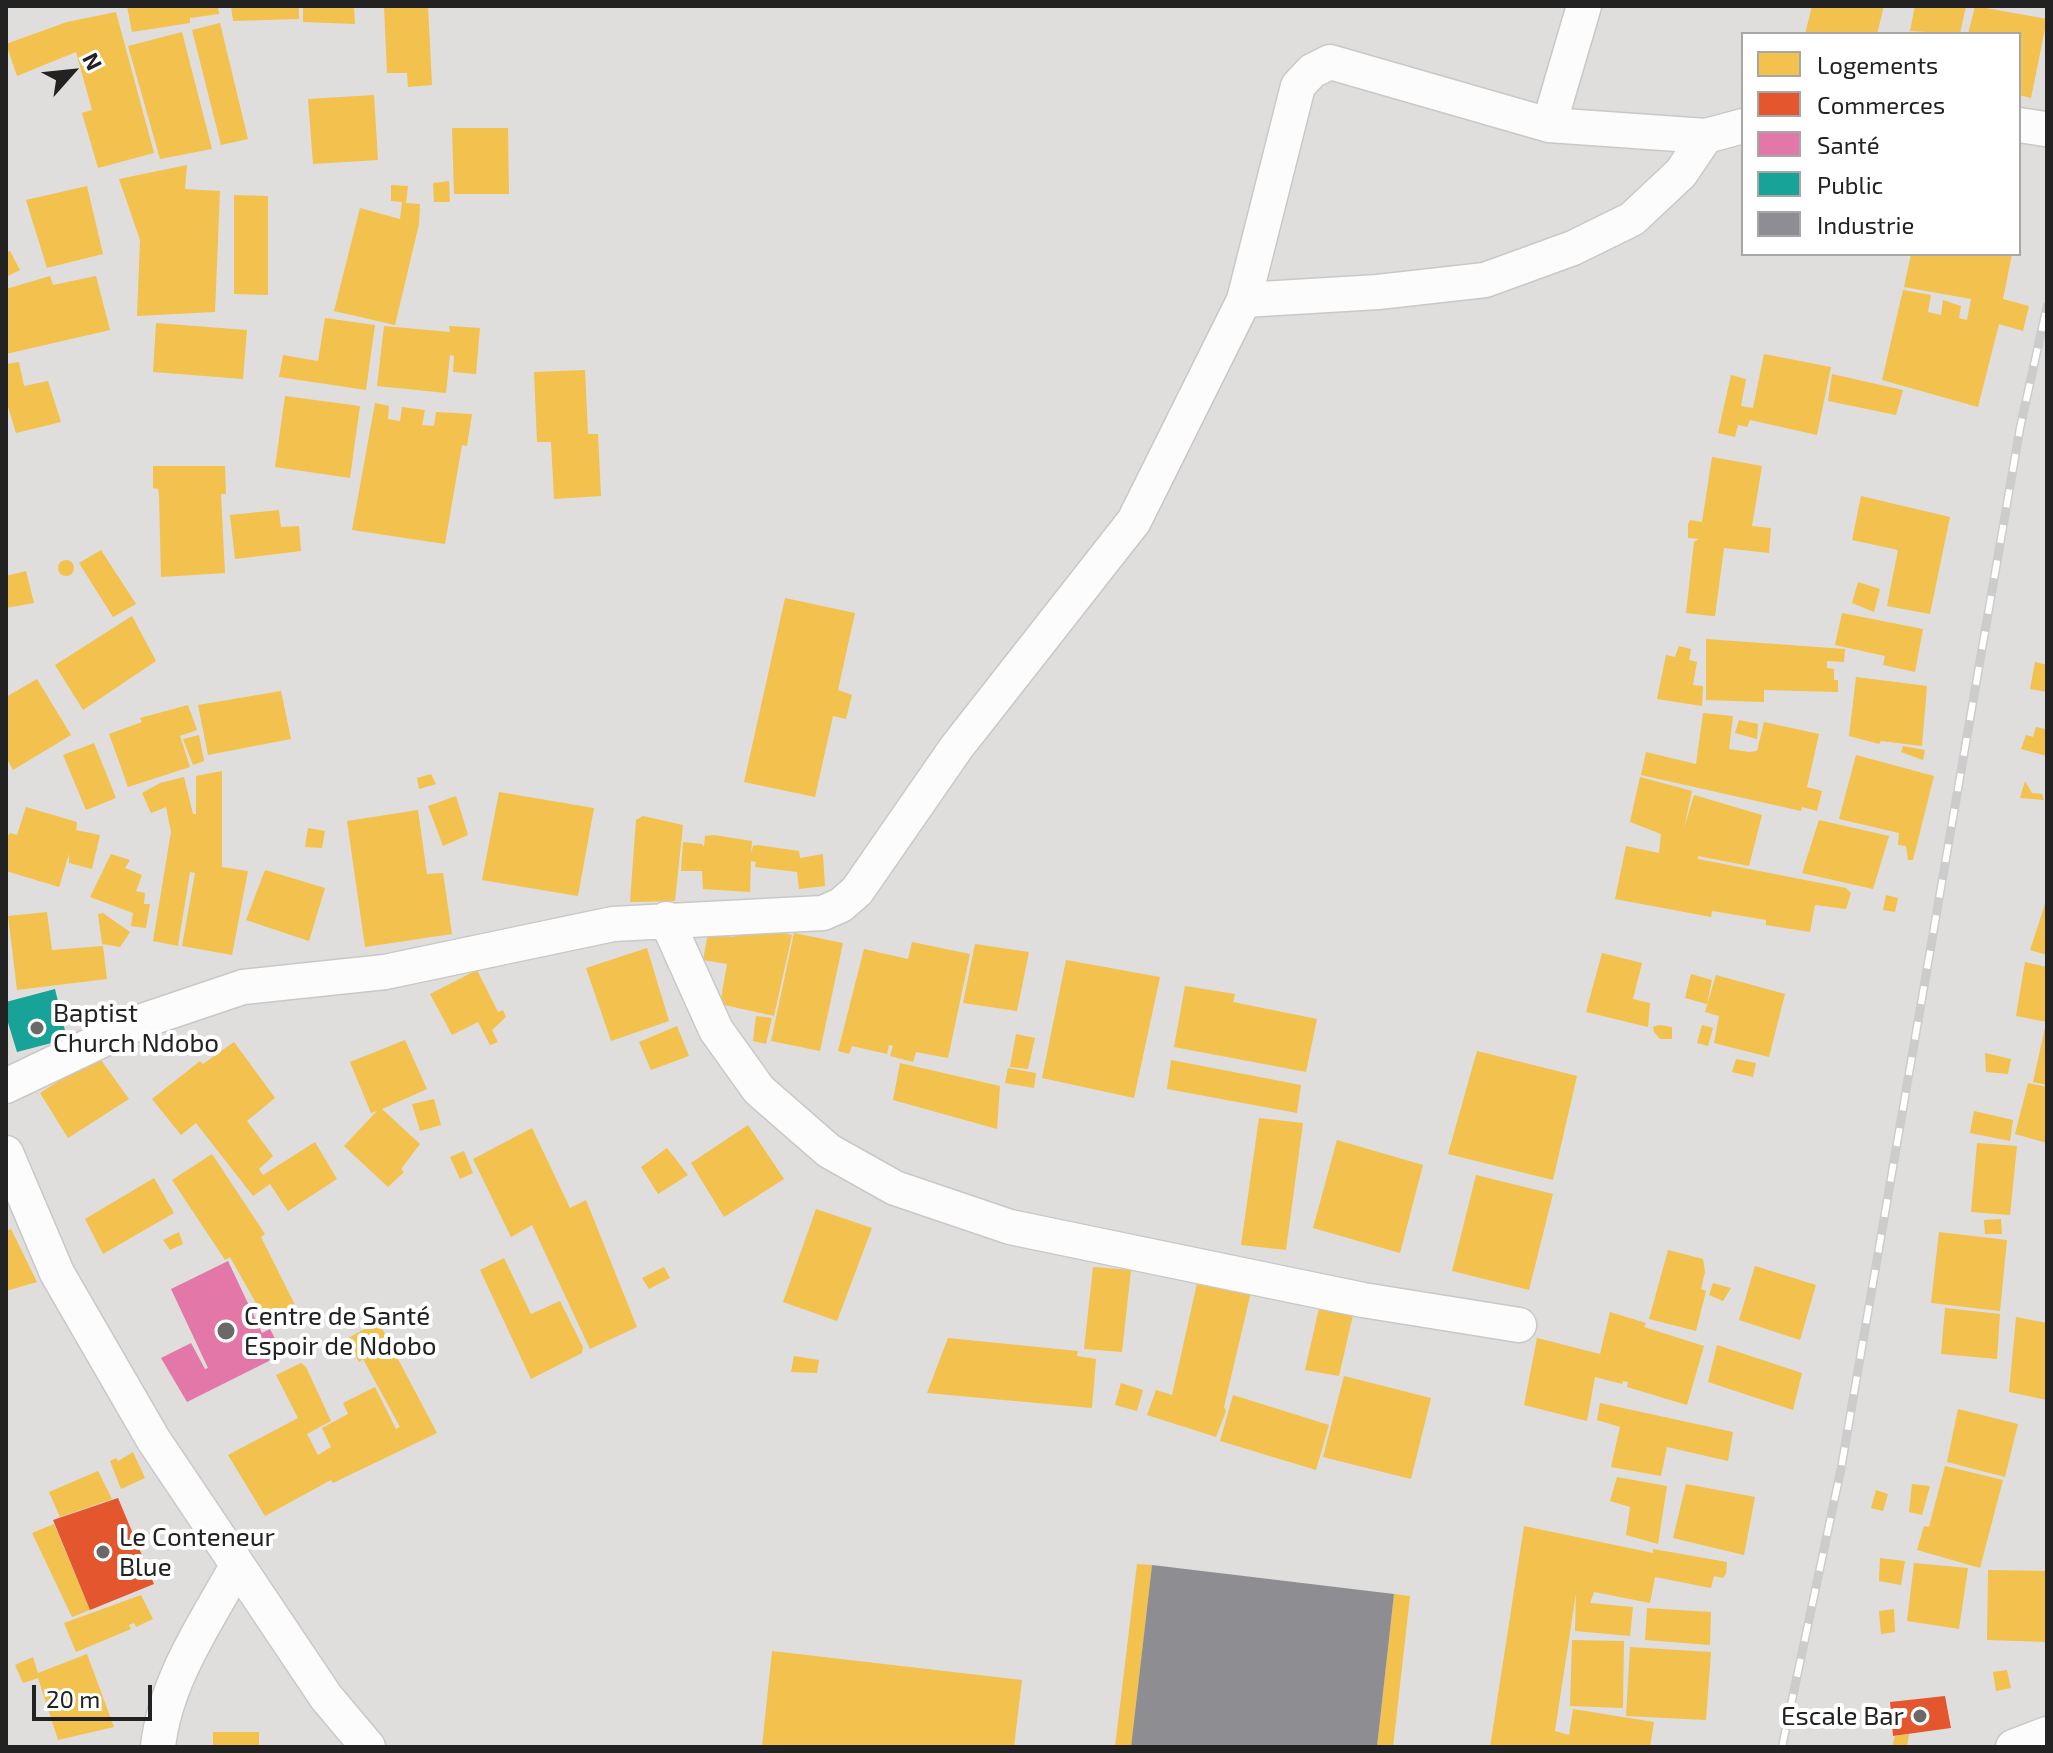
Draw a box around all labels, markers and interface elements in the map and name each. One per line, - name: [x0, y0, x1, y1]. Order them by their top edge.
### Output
- north arrow: [32, 32, 112, 112]
- legend: [1741, 32, 2021, 256]
- text: N: [78, 48, 109, 74]
- text: Logements: [1817, 50, 1938, 79]
- text: Commerces: [1817, 90, 1945, 119]
- text: Santé: [1817, 130, 1880, 159]
- text: Public: [1817, 170, 1883, 199]
- text: Industrie: [1817, 210, 1914, 239]
- place label: Baptist Church Ndobo: [53, 997, 219, 1058]
- marker: Baptist Church Ndobo: [28, 1019, 46, 1037]
- place label: Centre de Santé Espoir de Ndobo: [244, 1300, 437, 1362]
- marker: Centre de Santé Espoir de Ndobo: [215, 1320, 237, 1342]
- place label: Le Conteneur Blue: [119, 1521, 275, 1582]
- marker: Le Conteneur Blue: [94, 1543, 112, 1561]
- scale bar: [36, 1669, 156, 1719]
- text: 20 m: [46, 1684, 100, 1713]
- place label: Escale Bar: [1781, 1700, 1904, 1732]
- marker: Escale Bar: [1911, 1707, 1929, 1725]

